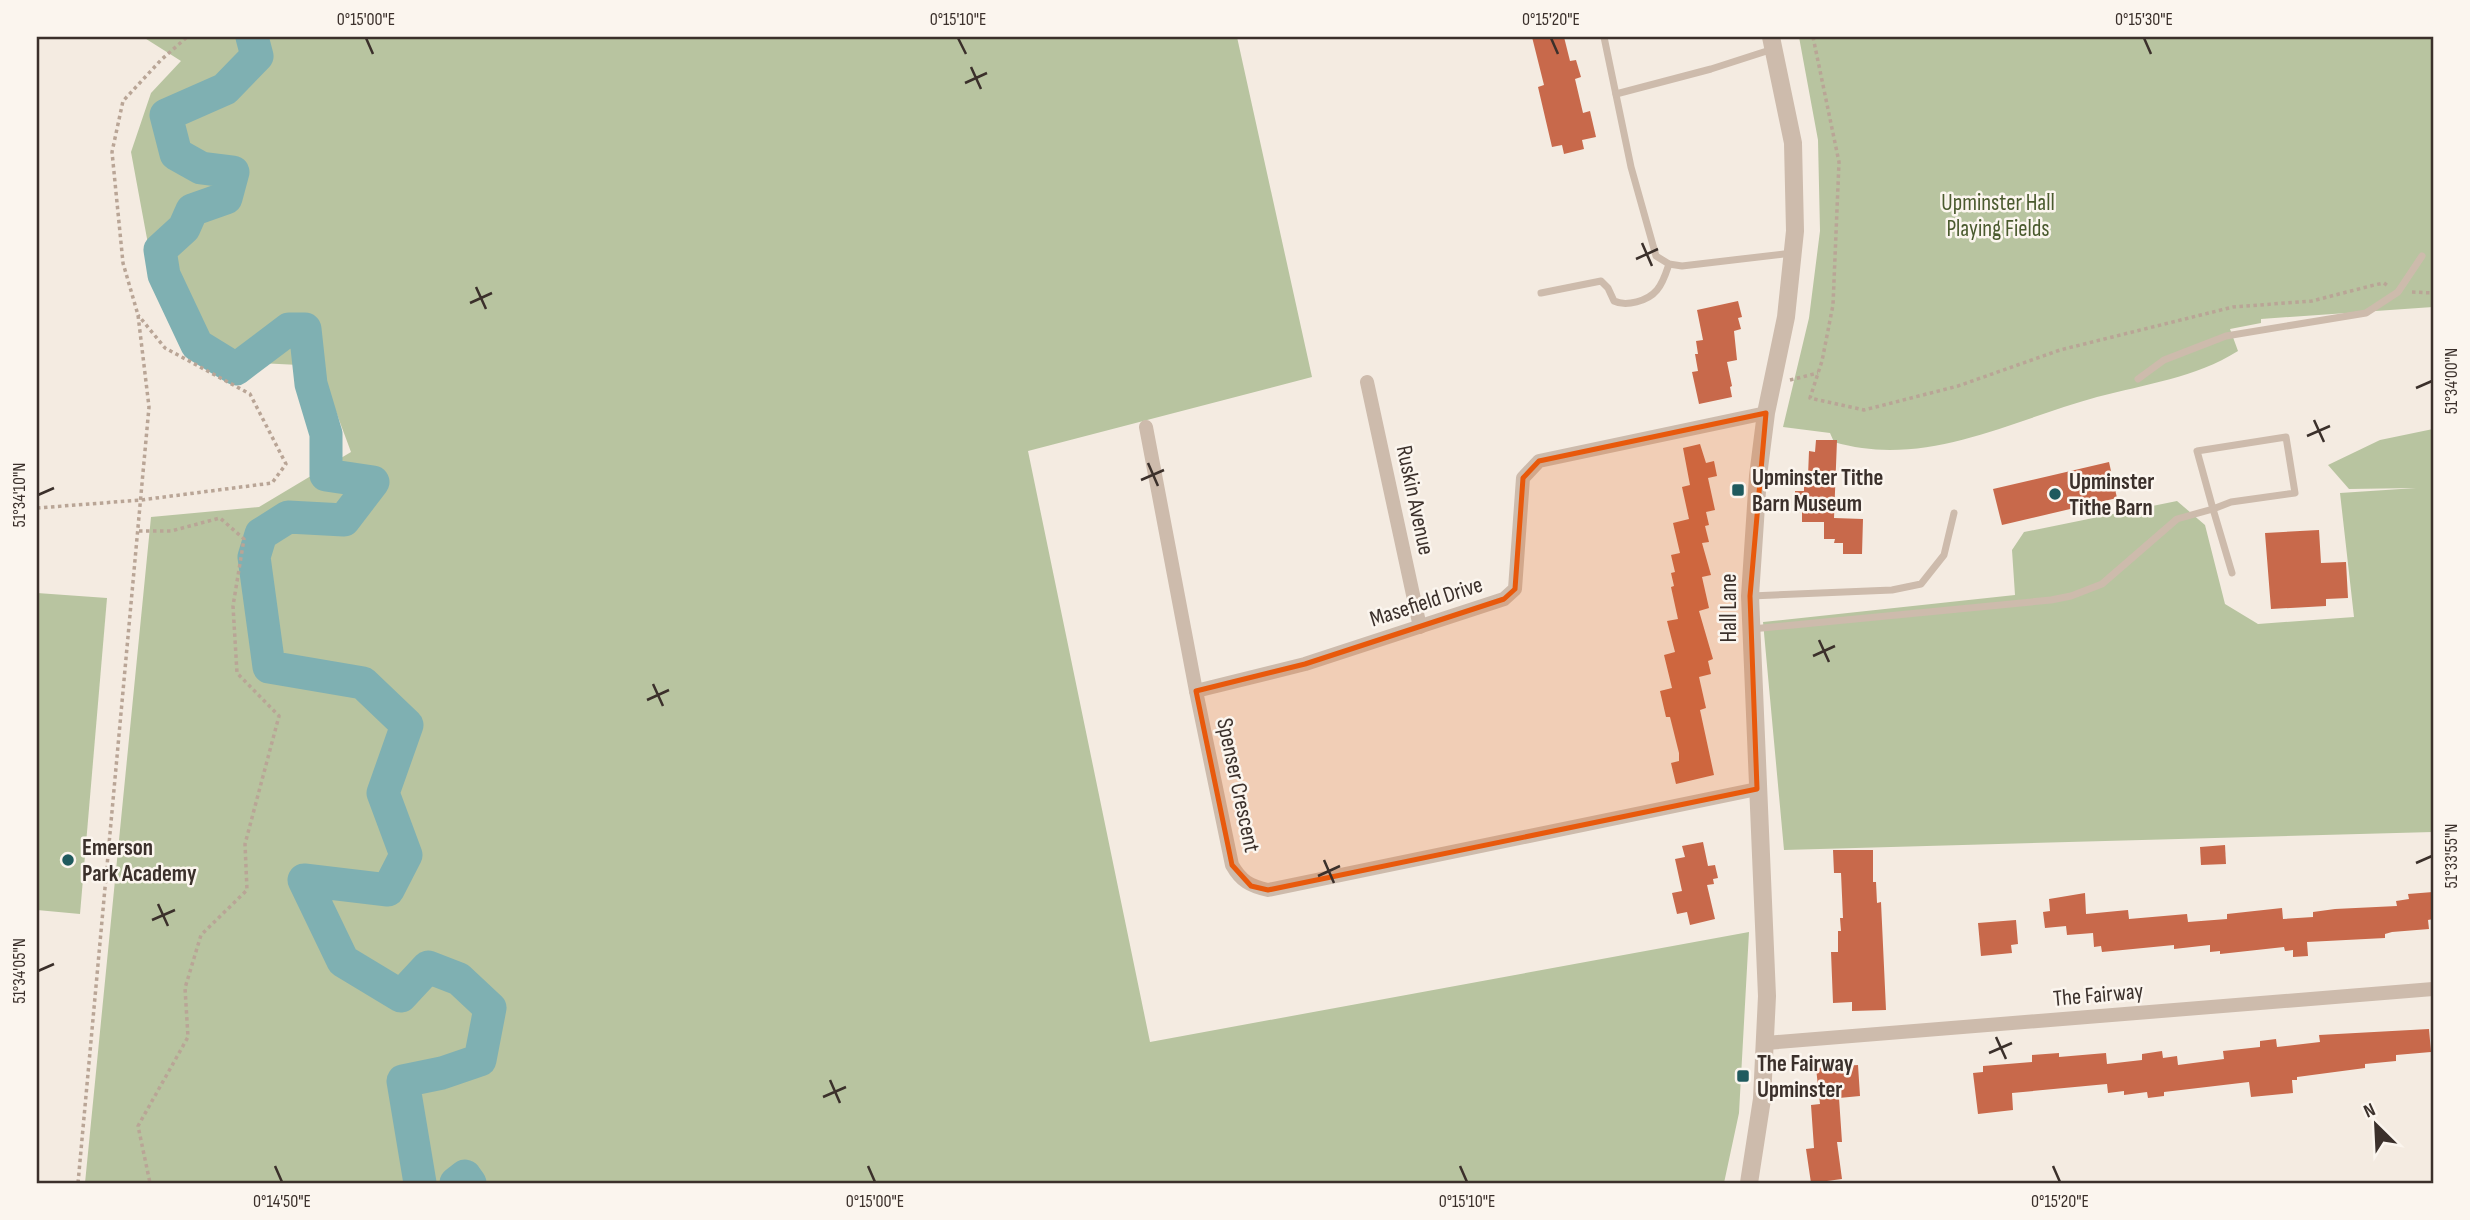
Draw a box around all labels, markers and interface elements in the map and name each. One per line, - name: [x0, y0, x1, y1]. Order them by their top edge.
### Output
- text: 0°15'00"E: [337, 9, 395, 30]
- text: 0°15'10"E: [930, 9, 986, 30]
- text: 0°15'20"E: [1522, 9, 1580, 30]
- text: 0°15'30"E: [2115, 9, 2173, 30]
- park label: Upminster Hall Playing Fields: [1941, 189, 2055, 243]
- text: 51°34'00"N: [2441, 348, 2462, 414]
- street label: Ruskin Avenue: [1390, 443, 1440, 558]
- text: 51°34'10"N: [9, 463, 30, 527]
- place label: Upminster Tithe Barn Museum: [1752, 464, 1883, 518]
- place label: Upminster Tithe Barn: [2069, 468, 2154, 522]
- marker: Upminster Tithe Barn Museum: [1730, 482, 1746, 498]
- marker: Upminster Tithe Barn: [2047, 486, 2063, 502]
- street label: Masefield Drive: [1366, 571, 1486, 633]
- street label: Hall Lane: [1715, 573, 1743, 643]
- street label: Spenser Crescent: [1210, 716, 1266, 855]
- text: 51°33'55"N: [2441, 824, 2462, 888]
- place label: Emerson Park Academy: [82, 834, 197, 888]
- marker: Emerson Park Academy: [60, 852, 76, 868]
- text: 51°34'05"N: [9, 938, 30, 1004]
- street label: The Fairway: [2052, 977, 2144, 1013]
- place label: The Fairway Upminster: [1757, 1050, 1854, 1104]
- marker: The Fairway Upminster: [1735, 1068, 1751, 1084]
- north arrow: [2340, 1090, 2410, 1160]
- text: N: [2360, 1098, 2379, 1123]
- text: 0°14'50"E: [253, 1191, 311, 1212]
- text: 0°15'00"E: [846, 1191, 904, 1212]
- text: 0°15'10"E: [1439, 1191, 1495, 1212]
- text: 0°15'20"E: [2031, 1191, 2089, 1212]

